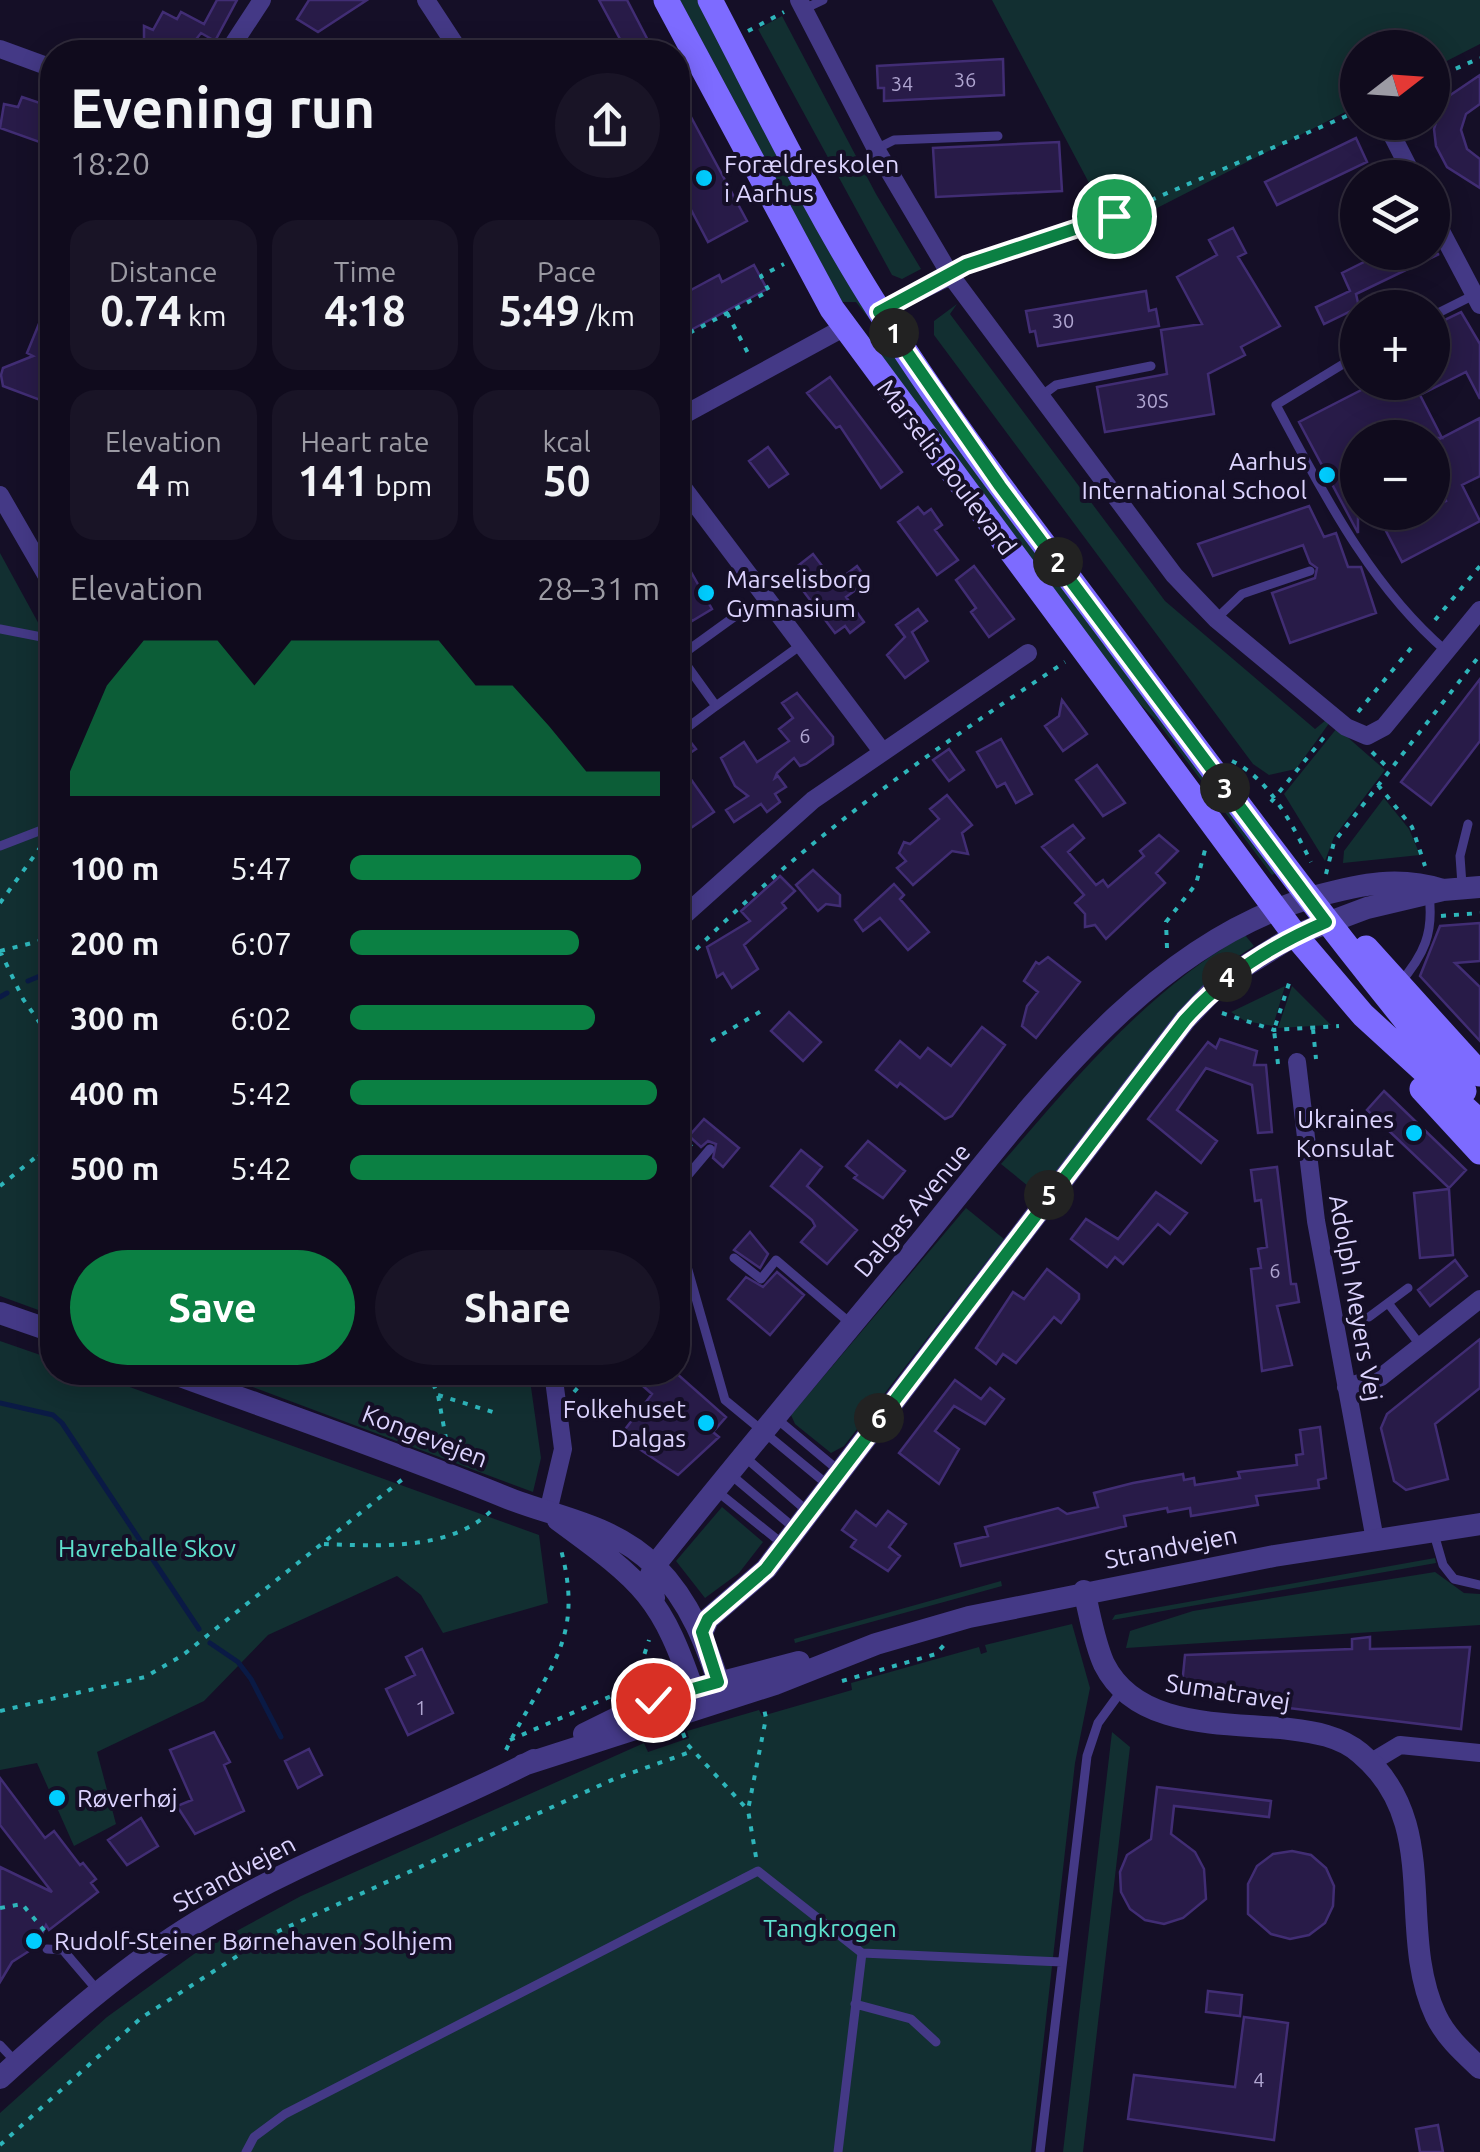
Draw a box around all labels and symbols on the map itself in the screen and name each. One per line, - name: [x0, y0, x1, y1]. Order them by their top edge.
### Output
- north arrow: [1340, 30, 1450, 140]
- house number: 36: [954, 68, 976, 91]
- house number: 34: [891, 72, 913, 95]
- place label: Forældreskolen i Aarhus: [724, 150, 899, 207]
- marker: Forældreskolen i Aarhus: [693, 167, 715, 189]
- pin: [1072, 174, 1157, 259]
- pin: 1: [869, 308, 919, 358]
- house number: 30: [1052, 309, 1074, 332]
- street label: Marselis Boulevard: [872, 374, 1022, 560]
- house number: 30S: [1135, 389, 1169, 412]
- place label: Aarhus International School: [1081, 447, 1307, 504]
- marker: Aarhus International School: [1316, 464, 1338, 486]
- pin: 2: [1033, 537, 1083, 587]
- place label: Marselisborg Gymnasium: [726, 565, 871, 622]
- marker: Marselisborg Gymnasium: [695, 582, 717, 604]
- house number: 6: [799, 724, 811, 747]
- pin: 3: [1200, 763, 1250, 813]
- pin: 4: [1202, 952, 1252, 1002]
- place label: Ukraines Konsulat: [1296, 1105, 1394, 1162]
- marker: Ukraines Konsulat: [1403, 1122, 1425, 1144]
- street label: Dalgas Avenue: [848, 1138, 976, 1282]
- pin: 5: [1024, 1170, 1074, 1220]
- street label: Adolph Meyers Vej: [1324, 1193, 1388, 1403]
- house number: 6: [1269, 1259, 1281, 1282]
- pin: 6: [854, 1393, 904, 1443]
- place label: Folkehuset Dalgas: [563, 1395, 686, 1452]
- street label: Kongevejen: [358, 1399, 492, 1473]
- marker: Folkehuset Dalgas: [695, 1412, 717, 1434]
- street label: Strandvejen: [1102, 1520, 1240, 1574]
- park label: Havreballe Skov: [58, 1534, 236, 1562]
- pin: [611, 1658, 696, 1743]
- street label: Sumatravej: [1164, 1668, 1292, 1716]
- house number: 1: [415, 1696, 427, 1719]
- place label: Røverhøj: [77, 1784, 178, 1812]
- marker: Røverhøj: [46, 1787, 68, 1809]
- street label: Strandvejen: [168, 1829, 300, 1917]
- park label: Tangkrogen: [763, 1914, 897, 1942]
- place label: Rudolf-Steiner Børnehaven Solhjem: [54, 1927, 453, 1955]
- marker: Rudolf-Steiner Børnehaven Solhjem: [23, 1930, 45, 1952]
- house number: 4: [1253, 2068, 1265, 2091]

